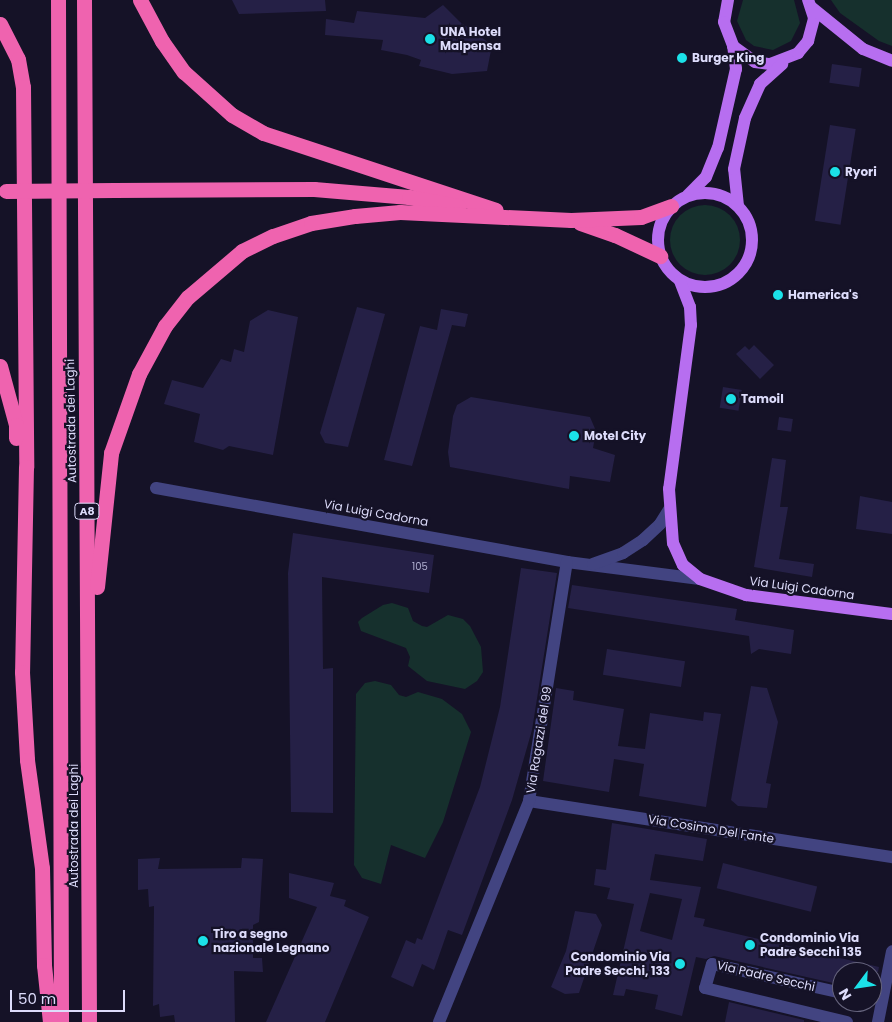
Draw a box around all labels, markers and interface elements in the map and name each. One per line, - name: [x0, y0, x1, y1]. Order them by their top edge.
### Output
- place label: UNA Hotel Malpensa: [440, 25, 501, 53]
- marker: UNA Hotel Malpensa: [424, 33, 436, 45]
- place label: Burger King: [692, 51, 764, 65]
- marker: Burger King: [676, 52, 688, 64]
- place label: Ryori: [845, 165, 877, 179]
- marker: Ryori: [829, 166, 841, 178]
- place label: Hamerica's: [788, 288, 858, 302]
- marker: Hamerica's: [772, 289, 784, 301]
- street label: Autostrada dei Laghi: [63, 359, 79, 483]
- place label: Tamoil: [741, 392, 784, 406]
- marker: Tamoil: [725, 393, 737, 405]
- place label: Motel City: [584, 429, 646, 443]
- marker: Motel City: [568, 430, 580, 442]
- street label: Via Luigi Cadorna: [323, 497, 429, 529]
- road number: A8: [73, 502, 101, 520]
- house number: 105: [412, 561, 428, 573]
- street label: Via Luigi Cadorna: [749, 574, 855, 602]
- street label: Via Ragazzi del 99: [523, 686, 555, 794]
- street label: Autostrada dei Laghi: [67, 764, 81, 888]
- street label: Via Cosimo Del Fante: [647, 812, 775, 846]
- place label: Tiro a segno nazionale Legnano: [213, 927, 329, 955]
- place label: Condominio Via Padre Secchi 135: [760, 931, 862, 959]
- marker: Tiro a segno nazionale Legnano: [197, 935, 209, 947]
- marker: Condominio Via Padre Secchi 135: [744, 939, 756, 951]
- place label: Condominio Via Padre Secchi, 133: [565, 950, 670, 978]
- marker: Condominio Via Padre Secchi, 133: [674, 958, 686, 970]
- street label: Via Padre Secchi: [715, 958, 817, 994]
- north arrow: [832, 962, 882, 1012]
- scale bar: [12, 980, 128, 1012]
- text: N: [834, 985, 856, 1004]
- text: 50 m: [18, 988, 56, 1009]

